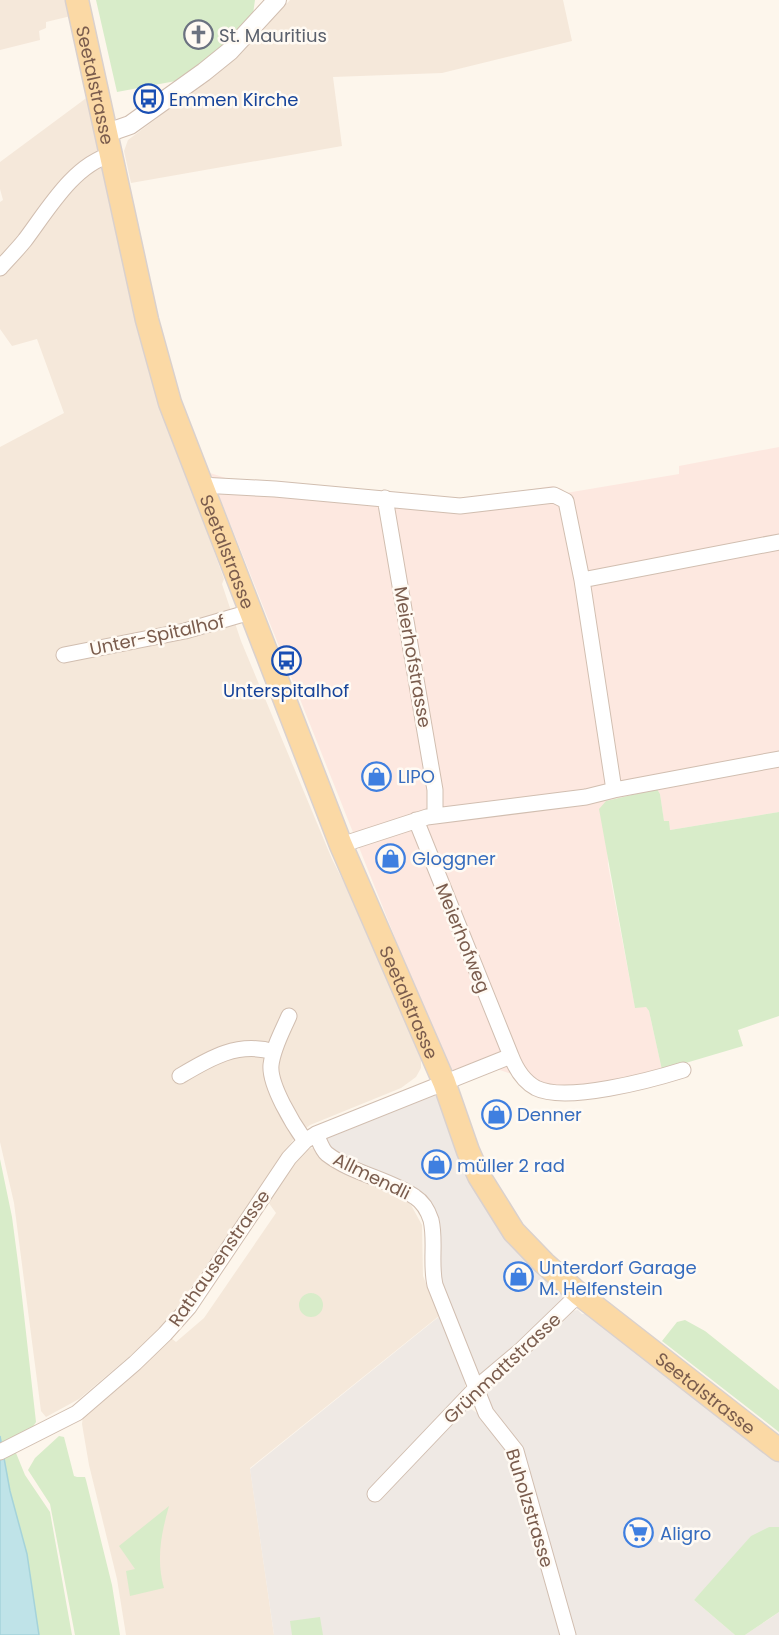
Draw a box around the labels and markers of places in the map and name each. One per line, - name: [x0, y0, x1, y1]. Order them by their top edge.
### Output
- church icon: St. Mauritius: [182, 19, 214, 51]
- place label: St. Mauritius: [219, 23, 327, 48]
- bus stop icon: Emmen Kirche: [132, 83, 164, 115]
- place label: Emmen Kirche: [169, 87, 298, 112]
- bus stop icon: Unterspitalhof: [270, 645, 302, 677]
- place label: Unterspitalhof: [223, 678, 349, 703]
- shop icon: LIPO: [361, 760, 393, 792]
- place label: LIPO: [398, 764, 435, 789]
- shop icon: Gloggner: [375, 842, 407, 874]
- place label: Gloggner: [412, 846, 496, 871]
- shop icon: Denner: [480, 1098, 512, 1130]
- place label: Denner: [517, 1102, 582, 1127]
- shop icon: müller 2 rad: [420, 1149, 452, 1181]
- place label: müller 2 rad: [457, 1153, 565, 1178]
- place label: Unterdorf Garage M. Helfenstein: [539, 1255, 697, 1301]
- shop icon: Unterdorf Garage M. Helfenstein: [502, 1261, 534, 1293]
- supermarket icon: Aligro: [623, 1517, 655, 1549]
- place label: Aligro: [660, 1521, 711, 1546]

